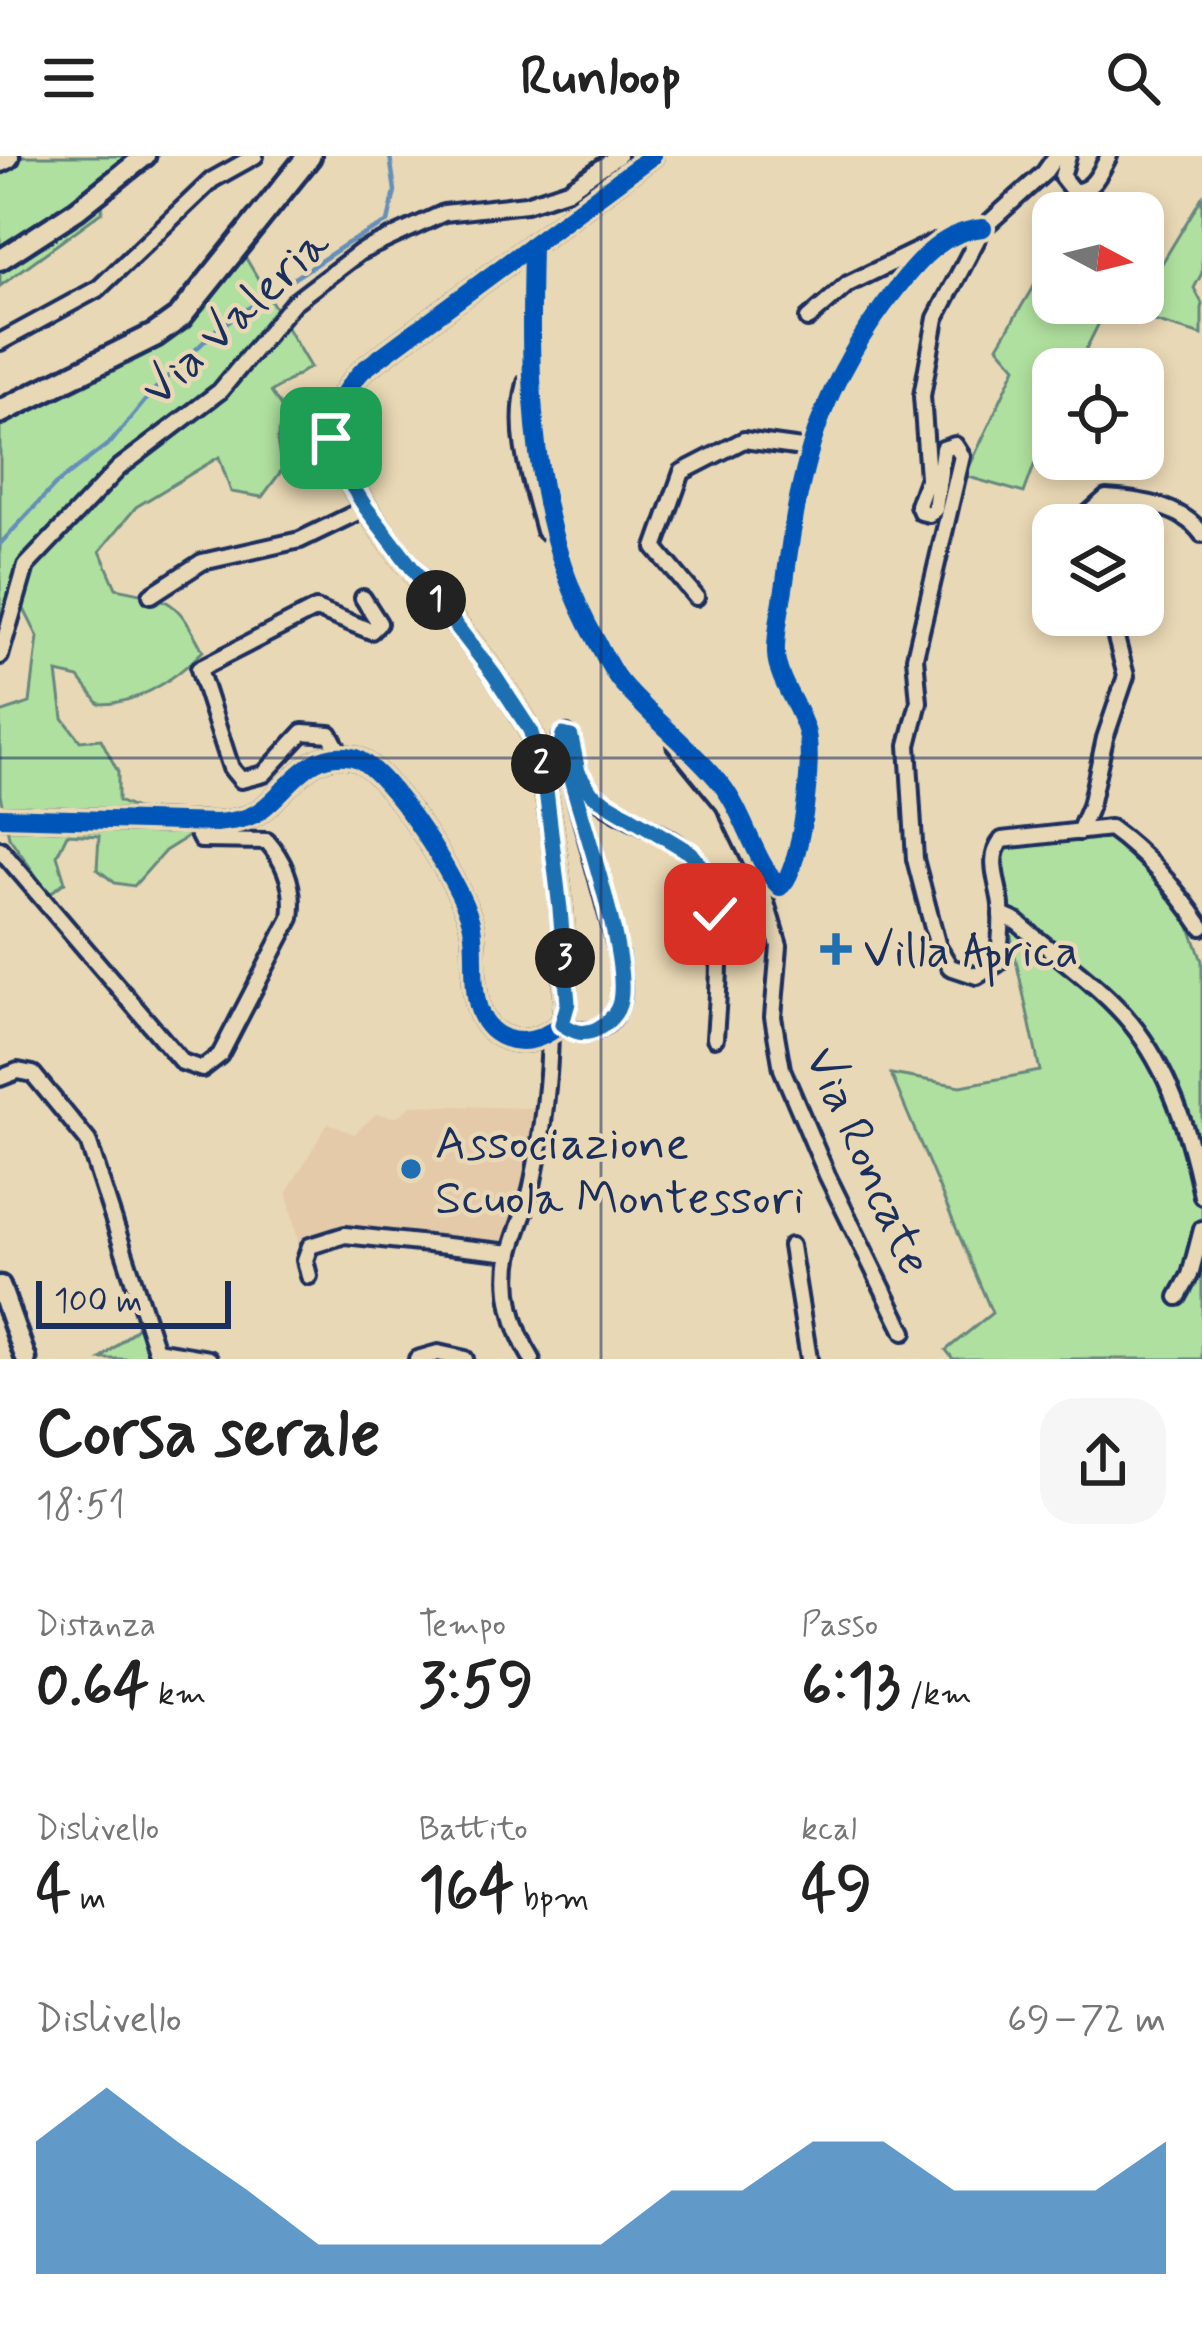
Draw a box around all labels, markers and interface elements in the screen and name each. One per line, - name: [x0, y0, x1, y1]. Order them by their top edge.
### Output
- text: Runloop: [520, 43, 682, 114]
- icon: menu: [36, 45, 102, 111]
- icon: search: [1100, 45, 1166, 111]
- north arrow: [1032, 192, 1164, 324]
- map controls: [1032, 192, 1164, 636]
- street label: Via Valeria: [129, 214, 344, 421]
- button: locate: [1032, 348, 1164, 480]
- pin: [280, 387, 382, 489]
- icon: arrive: [298, 405, 364, 471]
- button: layers: [1032, 504, 1164, 636]
- pin: 1: [406, 570, 466, 630]
- text: 1: [429, 578, 443, 622]
- pin: 2: [511, 734, 571, 794]
- text: 2: [533, 742, 549, 786]
- pin: [664, 863, 766, 965]
- icon: check: [682, 881, 748, 947]
- place label: Villa Aprica: [863, 921, 1078, 987]
- pin: 3: [535, 928, 595, 988]
- marker: Villa Aprica: [820, 933, 852, 965]
- text: 3: [558, 936, 572, 980]
- street label: Via Roncate: [789, 1037, 945, 1285]
- place label: Associazione Scuola Montessori: [435, 1113, 804, 1231]
- marker: Associazione Scuola Montessori: [398, 1156, 424, 1182]
- scale bar: [36, 1275, 231, 1328]
- text: 100 m: [54, 1280, 143, 1324]
- text: Corsa serale: [36, 1393, 381, 1479]
- button: share: [1040, 1398, 1166, 1524]
- text: 18:51: [36, 1481, 125, 1532]
- text: Distanza: [36, 1604, 156, 1648]
- text: Tempo: [419, 1604, 506, 1648]
- text: Passo: [801, 1604, 878, 1648]
- text: 0.64: [36, 1648, 149, 1727]
- text: 3:59: [419, 1648, 534, 1727]
- text: 6:13: [801, 1648, 900, 1727]
- text: km: [149, 1673, 206, 1717]
- text: /km: [900, 1673, 972, 1717]
- text: Dislivello: [36, 1808, 159, 1852]
- text: Battito: [419, 1808, 528, 1852]
- text: kcal: [801, 1808, 857, 1852]
- text: 4: [36, 1852, 71, 1931]
- text: 164: [419, 1852, 514, 1931]
- text: 49: [801, 1852, 872, 1931]
- text: m: [71, 1877, 106, 1921]
- text: bpm: [514, 1877, 589, 1921]
- text: Dislivello: [36, 1995, 182, 2046]
- text: 69–72 m: [1007, 1995, 1166, 2046]

